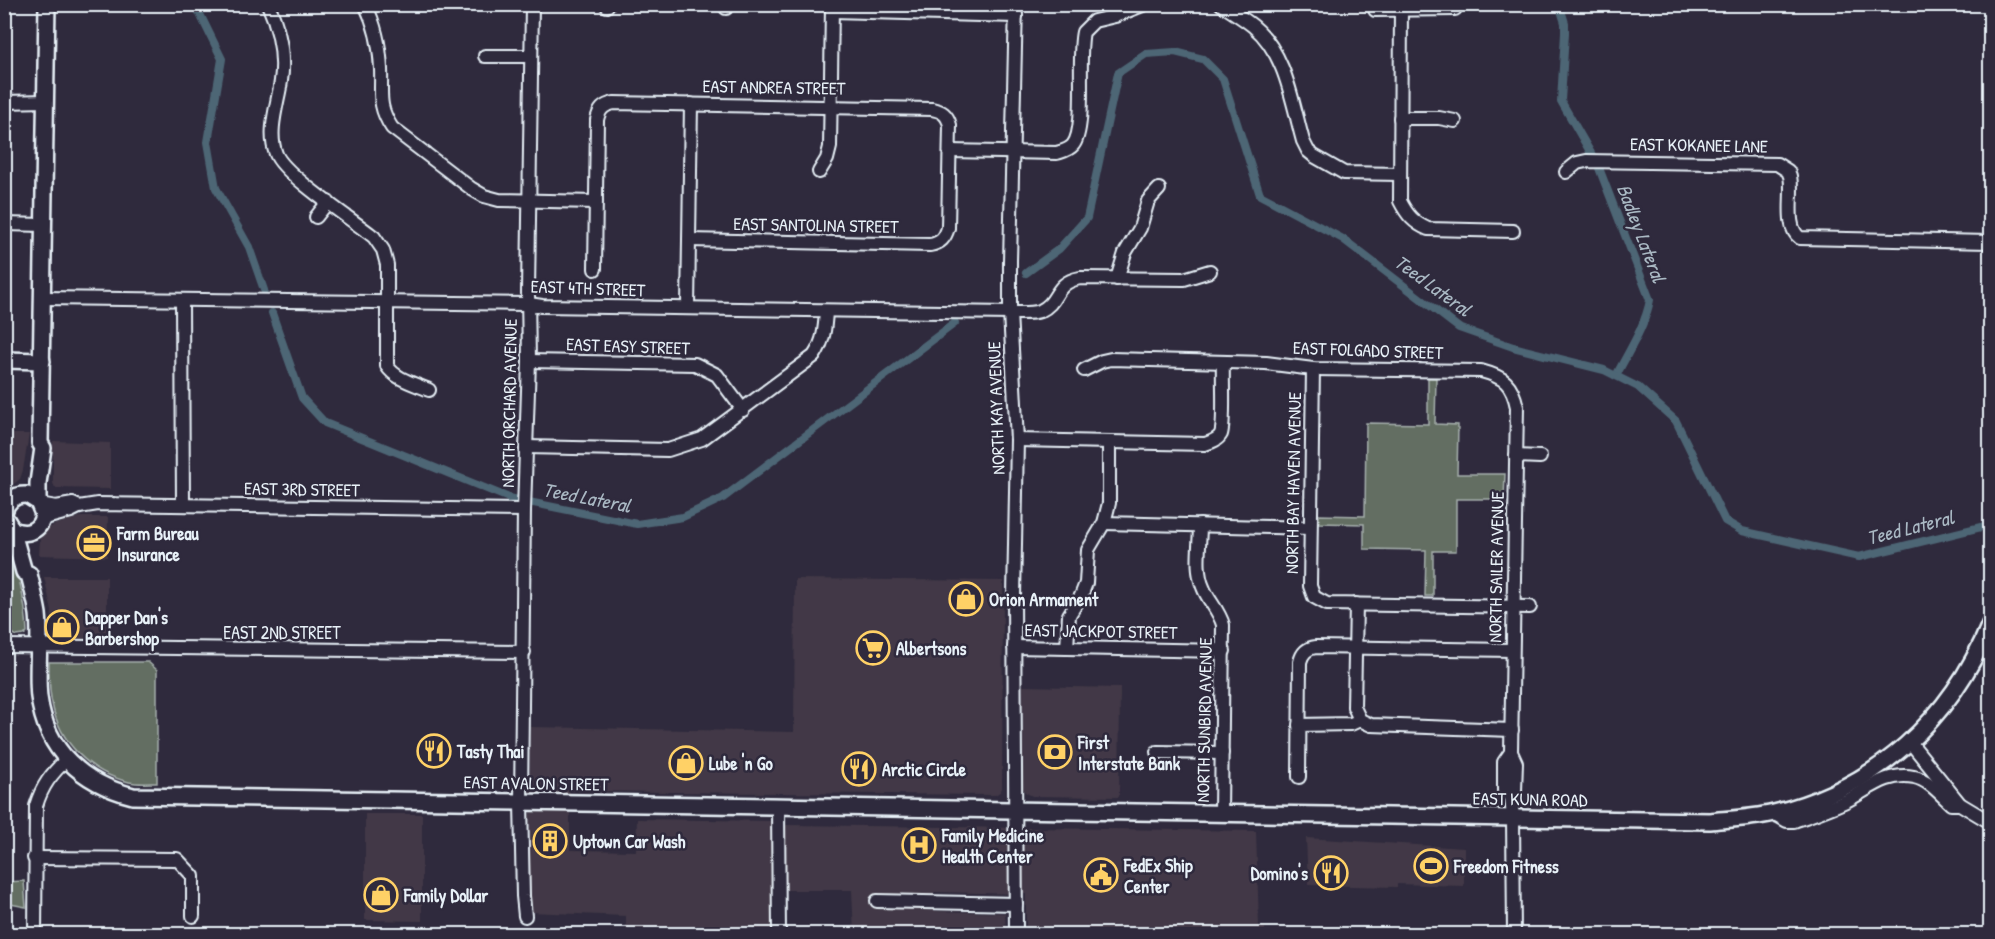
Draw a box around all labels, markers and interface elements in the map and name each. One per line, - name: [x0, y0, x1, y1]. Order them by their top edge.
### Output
- street label: EAST ANDREA STREET: [702, 73, 846, 101]
- street label: EAST KOKANEE LANE: [1630, 131, 1768, 159]
- water label: Badley Lateral: [1610, 180, 1674, 288]
- street label: EAST SANTOLINA STREET: [733, 211, 899, 239]
- water label: Teed Lateral: [1389, 248, 1478, 323]
- street label: EAST 4TH STREET: [530, 274, 646, 303]
- street label: NORTH ORCHARD AVENUE: [495, 318, 523, 488]
- street label: EAST EASY STREET: [566, 331, 691, 361]
- street label: EAST FOLGADO STREET: [1292, 335, 1444, 365]
- street label: NORTH KAY AVENUE: [981, 341, 1011, 475]
- street label: NORTH BAY HAVEN AVENUE: [1279, 392, 1307, 574]
- street label: EAST 3RD STREET: [244, 475, 361, 503]
- water label: Teed Lateral: [541, 475, 635, 519]
- street label: NORTH SAILER AVENUE: [1482, 491, 1510, 643]
- water label: Teed Lateral: [1864, 503, 1958, 551]
- place label: Farm Bureau Insurance: [116, 521, 200, 567]
- office icon: Farm Bureau Insurance: [76, 525, 112, 561]
- shop icon: Orion Armament: [948, 581, 984, 617]
- place label: Orion Armament: [989, 587, 1099, 612]
- place label: Dapper Dan's Barbershop: [85, 605, 168, 652]
- shop icon: Dapper Dan's Barbershop: [44, 609, 80, 645]
- street label: EAST JACKPOT STREET: [1024, 617, 1178, 645]
- street label: EAST 2ND STREET: [223, 620, 341, 645]
- supermarket icon: Albertsons: [855, 630, 891, 666]
- place label: Albertsons: [896, 636, 967, 661]
- street label: NORTH SUNBIRD AVENUE: [1190, 637, 1218, 803]
- place label: First Interstate Bank: [1077, 730, 1181, 776]
- restaurant icon: Tasty Thai: [416, 733, 452, 769]
- bank icon: First Interstate Bank: [1037, 734, 1073, 770]
- place label: Tasty Thai: [456, 739, 524, 765]
- shop icon: Lube 'n Go: [668, 745, 704, 781]
- place label: Lube 'n Go: [709, 751, 773, 776]
- restaurant icon: Arctic Circle: [841, 751, 877, 787]
- place label: Arctic Circle: [882, 757, 967, 782]
- street label: EAST AVALON STREET: [463, 769, 609, 797]
- street label: EAST KUNA ROAD: [1472, 785, 1588, 813]
- building icon: Uptown Car Wash: [532, 823, 568, 859]
- place label: Family Medicine Health Center: [941, 823, 1045, 869]
- hospital icon: Family Medicine Health Center: [901, 827, 937, 863]
- place label: Uptown Car Wash: [573, 829, 686, 855]
- sports icon: Freedom Fitness: [1413, 848, 1449, 884]
- place label: FedEx Ship Center: [1123, 853, 1193, 899]
- place label: Freedom Fitness: [1453, 854, 1559, 879]
- restaurant icon: Domino's: [1313, 855, 1349, 891]
- public building icon: FedEx Ship Center: [1083, 857, 1119, 893]
- place label: Domino's: [1251, 861, 1308, 886]
- shop icon: Family Dollar: [363, 877, 399, 913]
- place label: Family Dollar: [403, 883, 488, 909]

